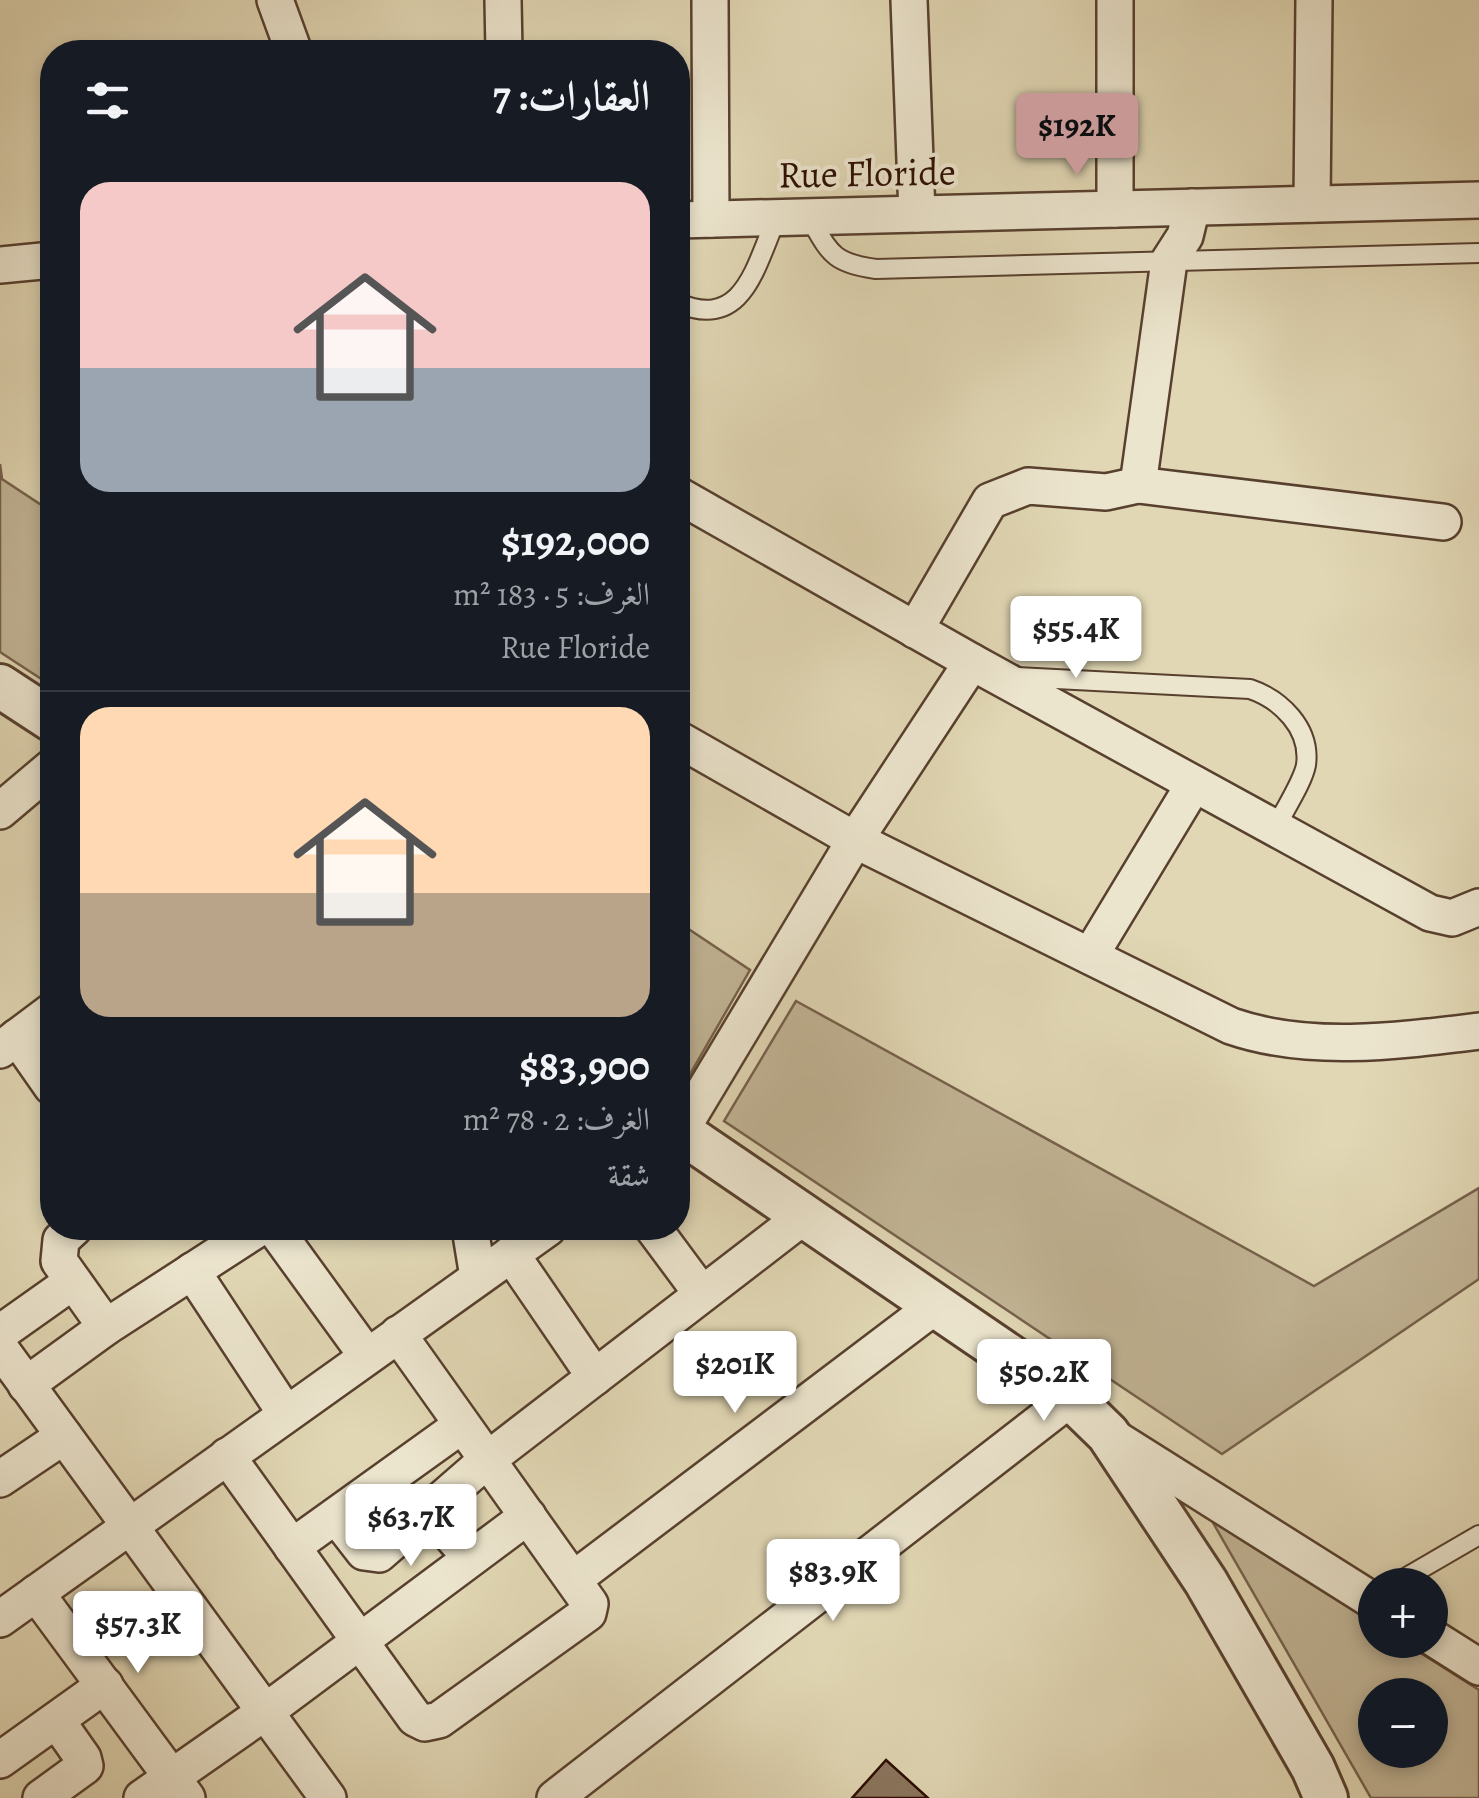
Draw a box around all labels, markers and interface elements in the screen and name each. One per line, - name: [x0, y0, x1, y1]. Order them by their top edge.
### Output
- text: العقارات: 7: [493, 67, 650, 124]
- icon: filters: [80, 73, 135, 128]
- pin: $192K: [1007, 93, 1147, 178]
- text: $192K: [1038, 103, 1116, 147]
- street label: Rue Floride: [778, 145, 956, 201]
- icon: home: [275, 247, 455, 427]
- text: $192,000: [501, 512, 650, 569]
- text: الغرف: 5 · 183 m²: [453, 572, 650, 616]
- pin: $55.4K: [995, 596, 1157, 681]
- text: $55.4K: [1032, 606, 1120, 650]
- text: Rue Floride: [500, 625, 650, 669]
- icon: home: [275, 772, 455, 952]
- text: $83,900: [519, 1037, 650, 1094]
- text: الغرف: 2 · 78 m²: [463, 1097, 650, 1141]
- text: شقة: [608, 1153, 650, 1197]
- pin: $201K: [665, 1331, 805, 1416]
- pin: $50.2K: [963, 1339, 1125, 1424]
- text: $201K: [696, 1341, 774, 1385]
- text: $50.2K: [999, 1349, 1089, 1393]
- pin: $63.7K: [330, 1484, 492, 1569]
- text: $63.7K: [367, 1494, 455, 1538]
- pin: $83.9K: [752, 1539, 914, 1624]
- text: $83.9K: [789, 1549, 877, 1593]
- map controls: [1358, 1568, 1448, 1768]
- button: +: [1358, 1568, 1448, 1658]
- pin: $57.3K: [57, 1591, 219, 1676]
- text: $57.3K: [95, 1601, 181, 1645]
- button: −: [1358, 1678, 1448, 1768]

